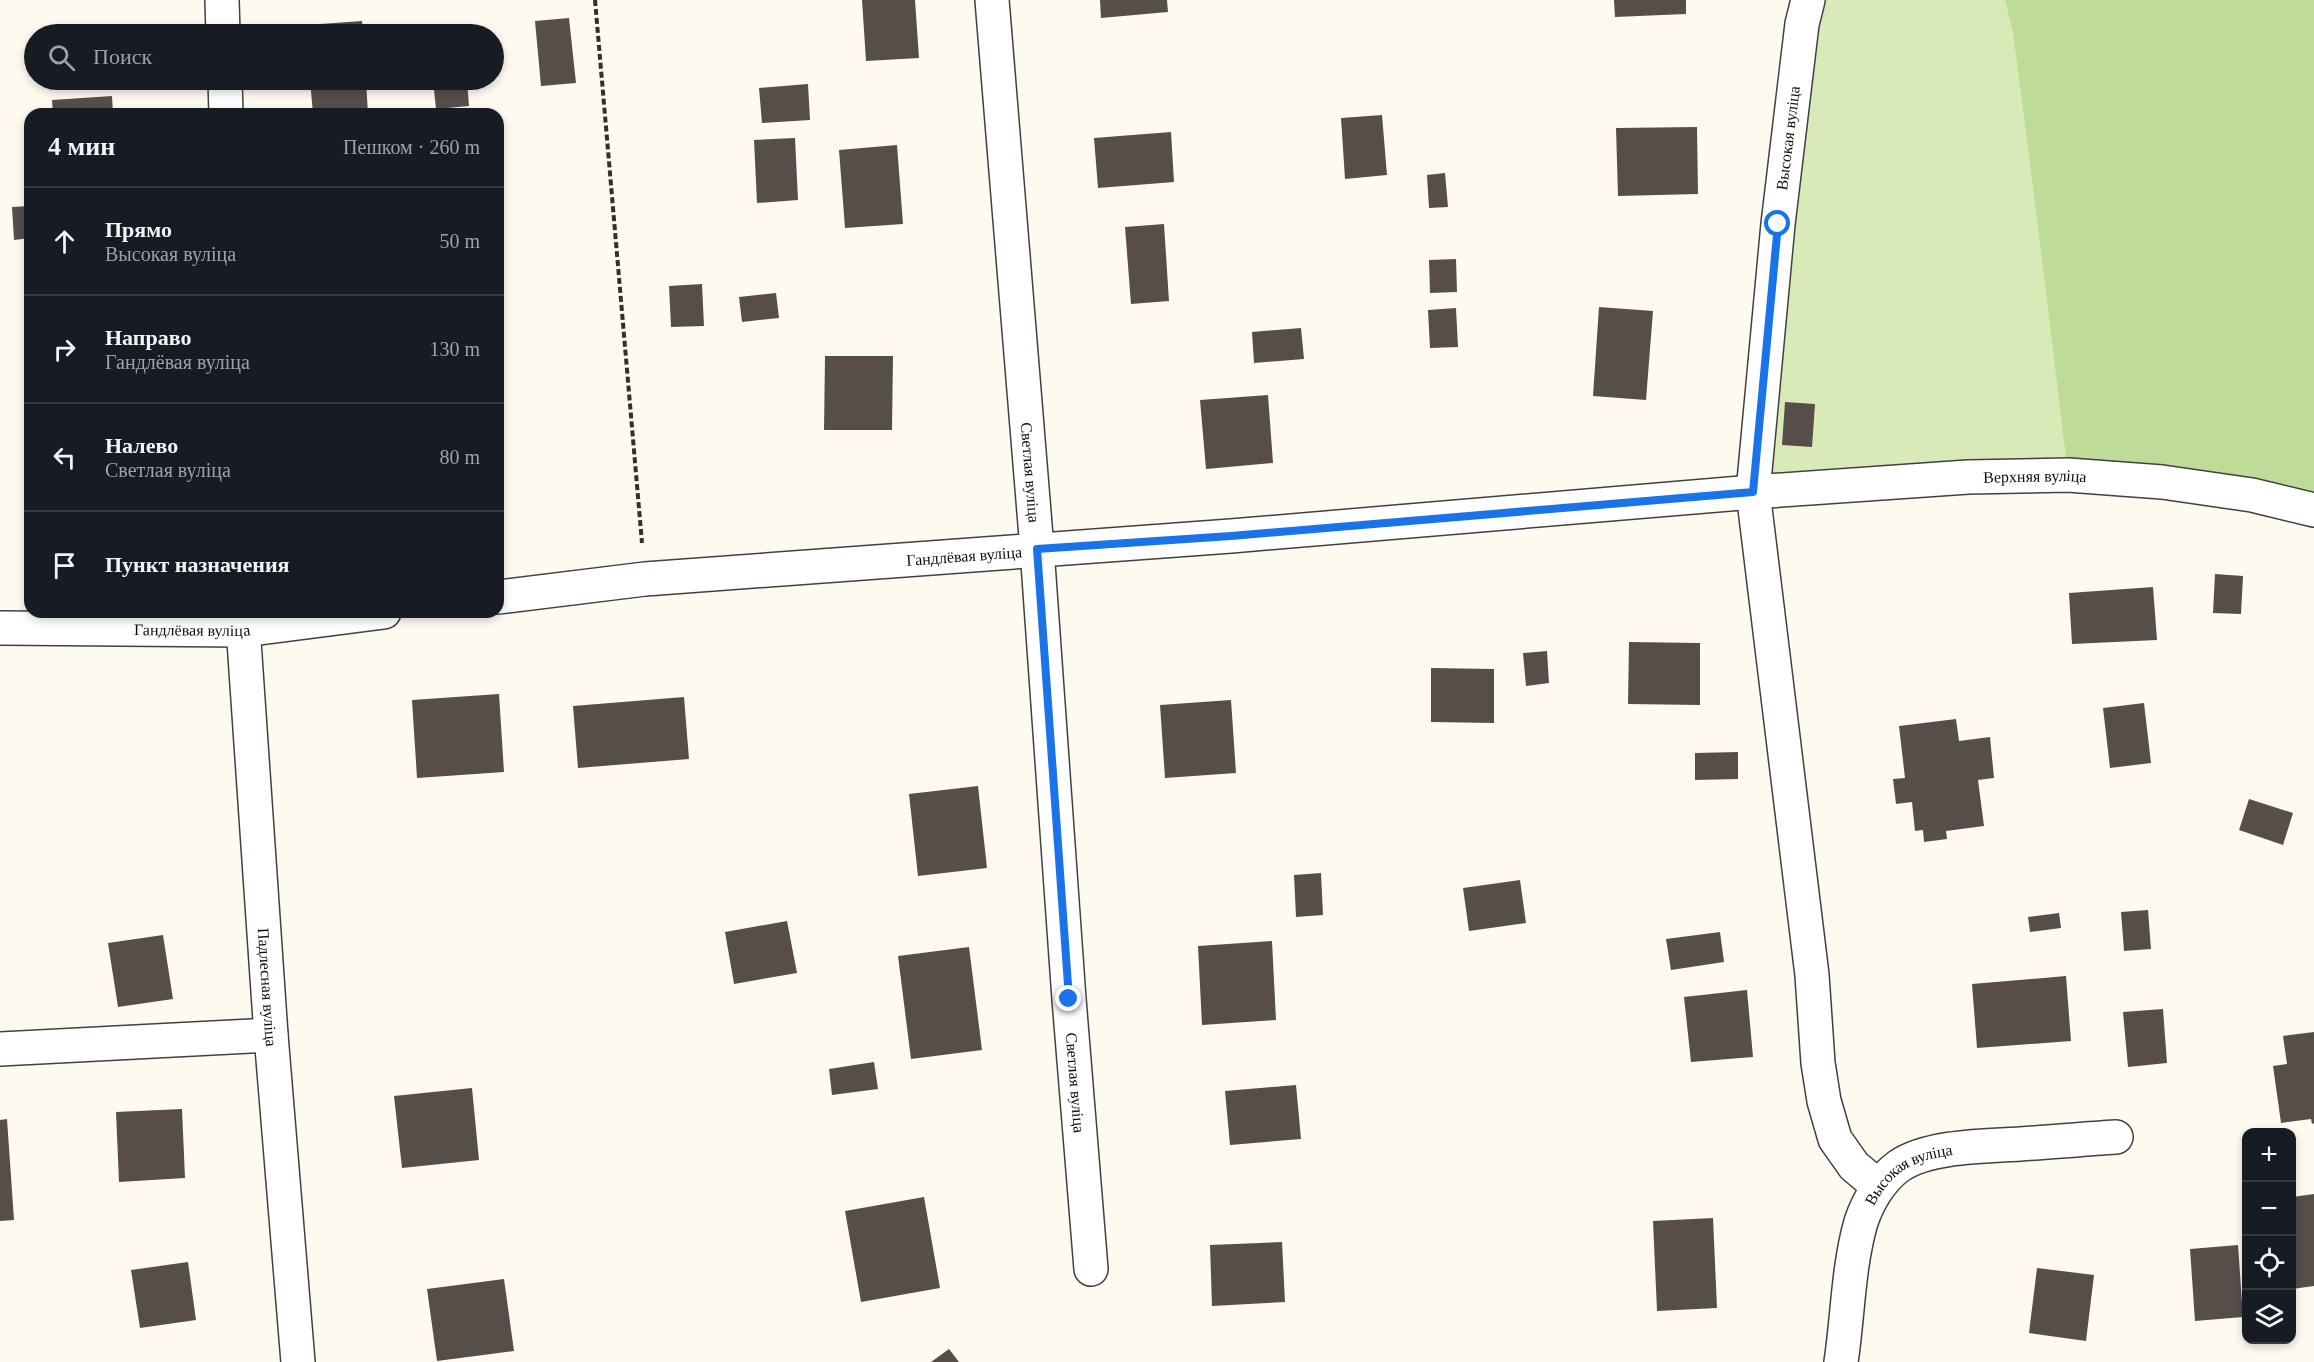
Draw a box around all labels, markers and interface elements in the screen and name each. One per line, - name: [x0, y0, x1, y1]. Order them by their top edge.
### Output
- search box: [24, 24, 504, 90]
- icon: search: [45, 41, 78, 74]
- text: Поиск: [93, 44, 152, 69]
- street label: Высокая вуліца: [1773, 85, 1804, 191]
- text: 4 мин: [48, 132, 115, 161]
- text: Пешком · 260 m: [343, 136, 480, 158]
- route start: [1764, 210, 1790, 236]
- text: Прямо: [105, 217, 172, 242]
- icon: ahead: [48, 225, 81, 258]
- text: 50 m: [439, 230, 480, 252]
- text: Высокая вуліца: [105, 243, 236, 265]
- text: Направо: [105, 325, 191, 350]
- icon: right: [48, 333, 81, 366]
- text: 130 m: [429, 338, 480, 360]
- text: Гандлёвая вуліца: [105, 351, 250, 373]
- street label: Светлая вуліца: [1018, 422, 1043, 523]
- text: Налево: [105, 433, 178, 458]
- icon: left: [48, 441, 81, 474]
- text: 80 m: [439, 446, 480, 468]
- text: Светлая вуліца: [105, 459, 231, 481]
- street label: Верхняя вуліца: [1983, 466, 2087, 486]
- street label: Гандлёвая вуліца: [906, 543, 1023, 568]
- icon: arrive: [48, 549, 81, 582]
- text: Пункт назначения: [105, 552, 290, 577]
- street label: Гандлёвая вуліца: [134, 621, 251, 640]
- street label: Падлесная вуліца: [255, 927, 280, 1047]
- route end: [1055, 985, 1081, 1011]
- street label: Светлая вуліца: [1063, 1032, 1088, 1134]
- map controls: [2242, 1128, 2296, 1344]
- button: +: [2242, 1128, 2296, 1182]
- street label: Высокая вуліца: [1861, 1141, 1953, 1208]
- button: −: [2242, 1182, 2296, 1236]
- button: locate: [2242, 1236, 2296, 1290]
- button: layers: [2242, 1290, 2296, 1344]

